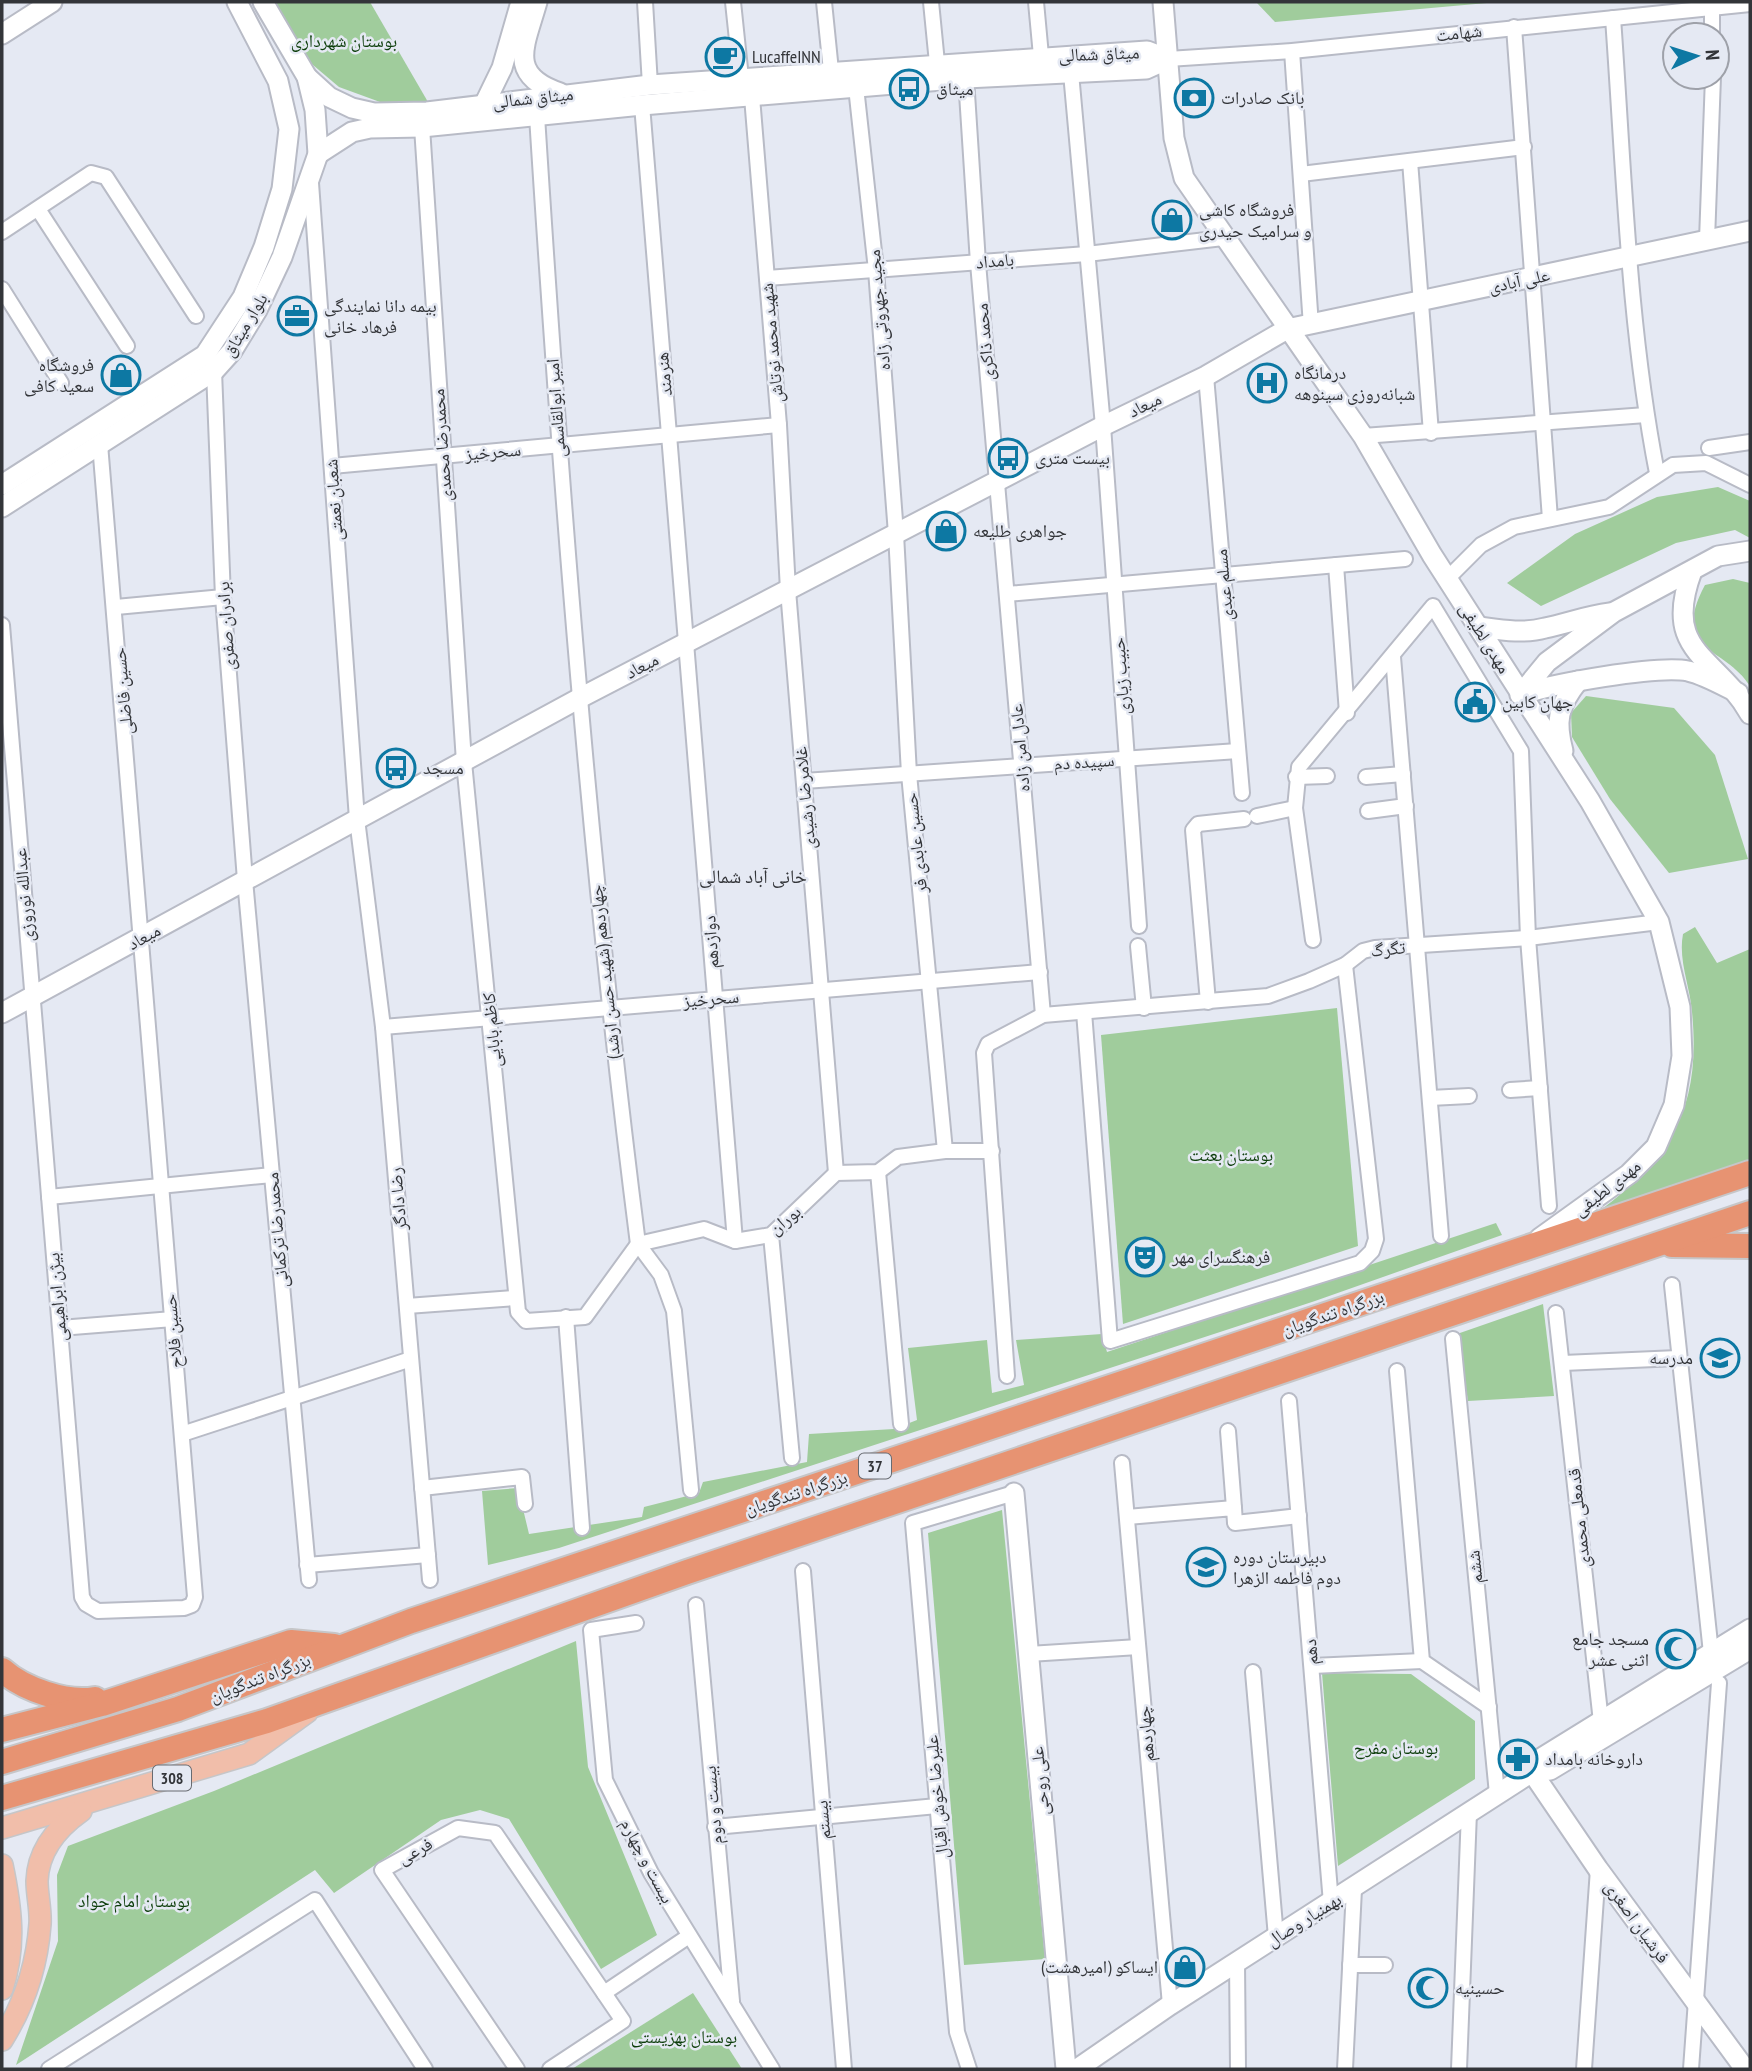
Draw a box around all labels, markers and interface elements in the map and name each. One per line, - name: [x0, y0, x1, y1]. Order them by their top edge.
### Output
- street label: شهامت: [1435, 19, 1483, 46]
- north arrow: [1661, 21, 1731, 91]
- park label: بوستان شهرداری: [291, 29, 397, 52]
- cafe icon: LucaffeINN: [704, 36, 746, 78]
- street label: میثاق شمالی: [1058, 41, 1140, 66]
- place label: LucaffeINN: [752, 45, 821, 68]
- text: N: [1701, 49, 1725, 61]
- bus stop icon: میثاق: [888, 68, 930, 110]
- place label: میثاق: [936, 77, 973, 100]
- bank icon: بانک صادرات: [1173, 77, 1215, 119]
- street label: میثاق شمالی: [491, 82, 575, 113]
- place label: بانک صادرات: [1221, 86, 1305, 109]
- place label: فروشگاه کاشی و سرامیک حیدری: [1199, 198, 1312, 242]
- shop icon: فروشگاه کاشی و سرامیک حیدری: [1151, 199, 1193, 241]
- street label: بامداد: [975, 247, 1015, 274]
- street label: مجید جهروتی زاده: [862, 249, 895, 372]
- street label: علی آبادی: [1486, 263, 1552, 298]
- street label: شهید محمد نوتاش: [755, 282, 788, 404]
- street label: بلوار میثاق: [217, 289, 273, 361]
- place label: بیمه دانا نمایندگی فرهاد خانی: [324, 294, 437, 338]
- office icon: بیمه دانا نمایندگی فرهاد خانی: [276, 295, 318, 337]
- street label: محمد ذاکری: [970, 302, 999, 382]
- street label: هنرمند: [650, 351, 677, 397]
- place label: فروشگاه سعید کافی: [24, 353, 94, 397]
- shop icon: فروشگاه سعید کافی: [100, 354, 142, 396]
- street label: امیر ابوالقاسمی: [541, 358, 570, 458]
- place label: درمانگاه شبانه‌روزی سینوهه: [1294, 361, 1415, 405]
- hospital icon: درمانگاه شبانه‌روزی سینوهه: [1246, 362, 1288, 404]
- street label: میعاد: [1124, 387, 1165, 422]
- street label: محمدرضا محمدی: [426, 388, 457, 502]
- bus stop icon: بیست متری: [987, 437, 1029, 479]
- street label: سحرخیز: [463, 438, 522, 465]
- place label: بیست متری: [1035, 446, 1110, 469]
- street label: شعبان نعمتی: [319, 458, 348, 542]
- shop icon: جواهری طلیعه: [925, 510, 967, 552]
- place label: جواهری طلیعه: [973, 519, 1067, 542]
- street label: مسلم عبدی: [1209, 548, 1239, 622]
- street label: برادران صفری: [211, 581, 240, 671]
- street label: مهدی لطیفی: [1455, 598, 1516, 678]
- street label: حبیب زیاری: [1106, 637, 1135, 715]
- street label: حسین فاضلی: [107, 647, 138, 736]
- street label: میعاد: [621, 647, 662, 684]
- public building icon: جهان کابین: [1454, 681, 1496, 723]
- place label: جهان کابین: [1502, 690, 1573, 713]
- street label: عادل امن زاده: [1004, 703, 1035, 793]
- street label: غلامرضا رشیدی: [789, 746, 820, 850]
- bus stop icon: مسجد: [375, 747, 417, 789]
- street label: سپیده دم: [1053, 748, 1115, 776]
- place label: مسجد: [423, 756, 464, 779]
- street label: حسین عابدی‌ فر: [899, 792, 932, 896]
- street label: عبدالله نوروزی: [8, 847, 39, 943]
- district label: خانی آباد شمالی: [699, 864, 807, 888]
- street label: چهاردهم (شهید حسن ارشد): [584, 884, 626, 1060]
- street label: دوازدهم: [697, 915, 725, 969]
- street label: میعاد: [123, 918, 164, 955]
- street label: تگرگ: [1369, 935, 1406, 962]
- street label: سحرخیز: [681, 985, 740, 1012]
- street label: کاظم بابایی: [477, 991, 507, 1068]
- park label: بوستان بعثت: [1189, 1143, 1273, 1166]
- street label: مهدی لطیفی: [1568, 1154, 1645, 1221]
- street label: رضا دادگر: [383, 1166, 412, 1233]
- street label: محمدرضا ترکمانی: [260, 1171, 293, 1289]
- street label: بوران: [764, 1200, 806, 1240]
- theatre icon: فرهنگسرای مهر: [1124, 1236, 1166, 1278]
- place label: فرهنگسرای مهر: [1171, 1245, 1270, 1268]
- street label: بیژن ابراهیمی: [41, 1252, 72, 1343]
- street label: بزرگراه تندگویان: [1279, 1284, 1387, 1341]
- street label: حسین فلاح: [158, 1293, 188, 1369]
- school or university icon: مدرسه: [1699, 1337, 1741, 1379]
- place label: مدرسه: [1649, 1346, 1693, 1369]
- road number: 37: [859, 1454, 891, 1478]
- street label: بزرگراه تندگویان: [742, 1465, 850, 1520]
- street label: قدمعلی محمدی: [1562, 1467, 1595, 1569]
- place label: دبیرستان دوره دوم فاطمه الزهرا: [1233, 1545, 1341, 1590]
- school or university icon: دبیرستان دوره دوم فاطمه الزهرا: [1185, 1546, 1227, 1588]
- street label: ششم: [1461, 1549, 1489, 1585]
- place label: مسجد جامع اثنی عشر: [1572, 1627, 1649, 1671]
- mosque icon: مسجد جامع اثنی عشر: [1655, 1628, 1697, 1670]
- street label: دهم: [1298, 1638, 1324, 1666]
- street label: بزرگراه تندگویان: [206, 1648, 314, 1707]
- street label: چهاردهم: [1132, 1705, 1160, 1763]
- street label: علیرضا خوش اقبال: [920, 1734, 953, 1860]
- park label: بوستان مفرح: [1354, 1736, 1438, 1760]
- pharmacy icon: داروخانه بامداد: [1497, 1738, 1539, 1780]
- street label: علی روحی: [1025, 1746, 1054, 1816]
- place label: داروخانه بامداد: [1545, 1747, 1643, 1770]
- street label: بیست و دوم: [698, 1765, 728, 1845]
- road number: 308: [153, 1766, 191, 1790]
- street label: بیستم: [809, 1799, 837, 1841]
- street label: بیست و چهارم: [615, 1814, 679, 1908]
- street label: فرعی: [393, 1832, 436, 1869]
- street label: فرشیان اصغری: [1600, 1876, 1675, 1967]
- street label: بهمنیار وصال: [1262, 1888, 1346, 1952]
- park label: بوستان امام جواد: [78, 1889, 190, 1913]
- shop icon: ایساکو (امیرهشت): [1164, 1946, 1206, 1988]
- place label: ایساکو (امیرهشت): [1041, 1955, 1158, 1978]
- mosque icon: حسینیه: [1407, 1967, 1449, 2009]
- place label: حسینیه: [1455, 1976, 1505, 1999]
- park label: بوستان بهزیستی: [631, 2025, 737, 2048]

